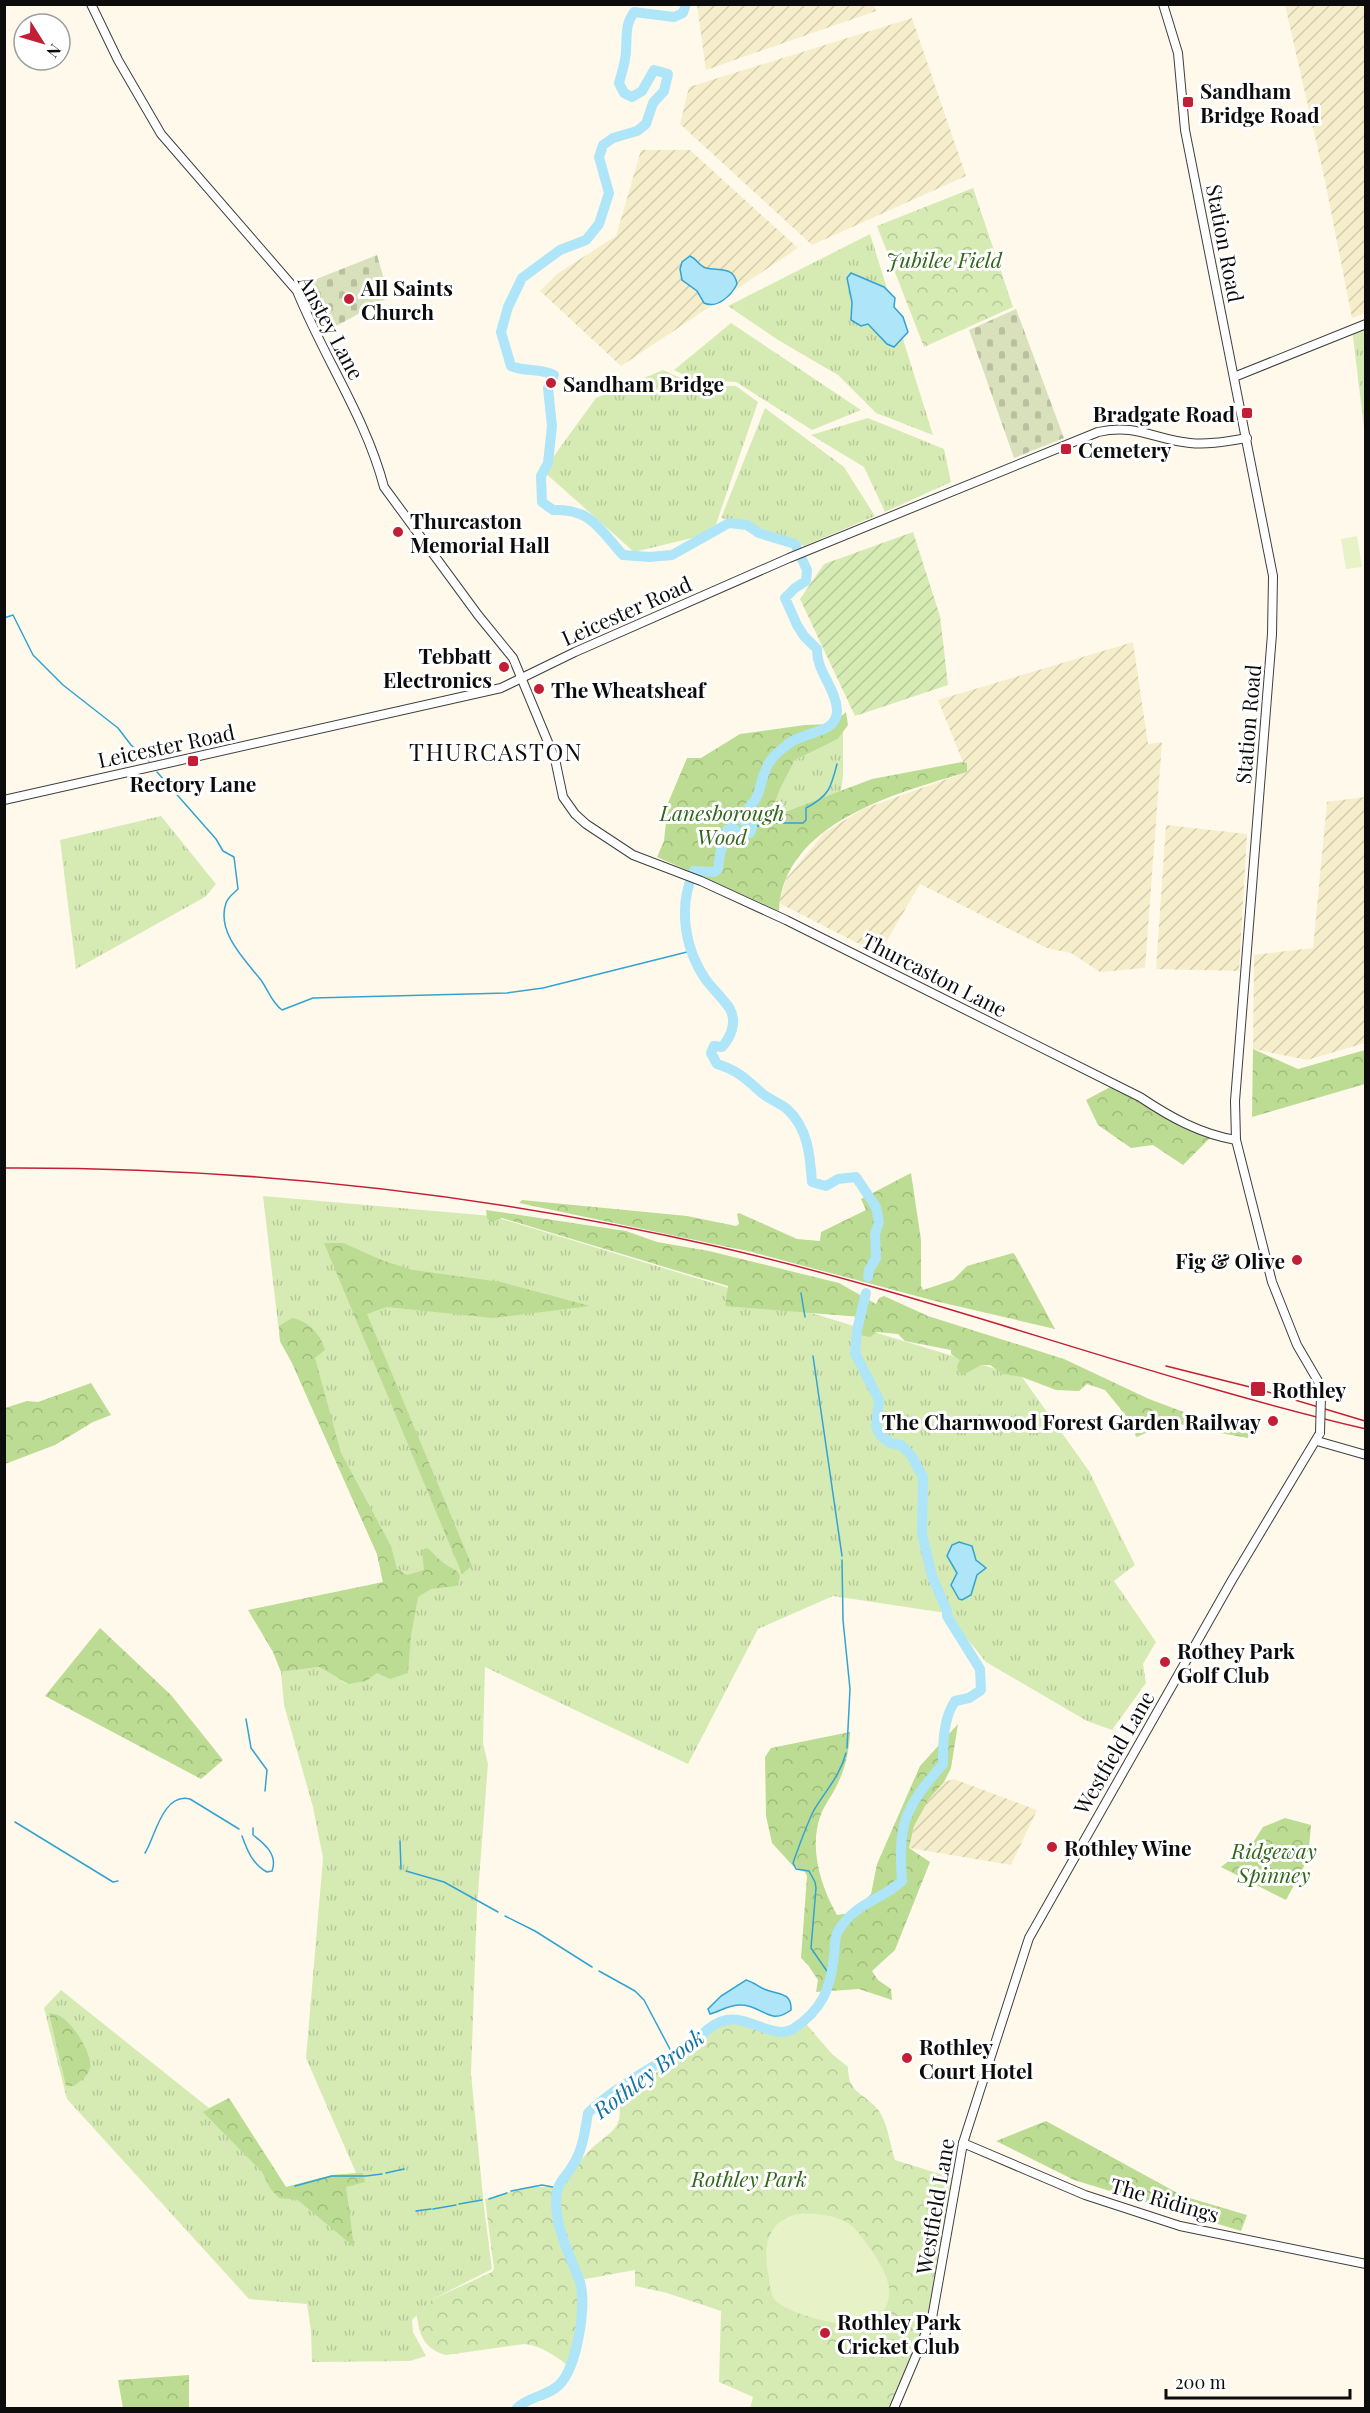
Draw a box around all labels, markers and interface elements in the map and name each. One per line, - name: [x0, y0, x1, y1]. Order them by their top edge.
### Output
- north arrow: [12, 12, 72, 72]
- text: N: [42, 40, 66, 63]
- place label: Sandham Bridge Road: [1200, 76, 1320, 128]
- marker: Sandham Bridge Road: [1181, 95, 1195, 109]
- street label: Station Road: [1201, 181, 1251, 305]
- park label: Jubilee Field: [886, 245, 1003, 273]
- street label: Anstey Lane: [292, 269, 371, 384]
- place label: All Saints Church: [360, 273, 453, 325]
- marker: All Saints Church: [342, 292, 356, 306]
- place label: Sandham Bridge: [563, 369, 724, 397]
- marker: Sandham Bridge: [544, 376, 558, 390]
- place label: Bradgate Road: [1093, 399, 1235, 427]
- marker: Bradgate Road: [1240, 406, 1254, 420]
- place label: Cemetery: [1078, 435, 1171, 463]
- marker: Cemetery: [1059, 442, 1073, 456]
- place label: Thurcaston Memorial Hall: [410, 506, 550, 558]
- marker: Thurcaston Memorial Hall: [391, 525, 405, 539]
- street label: Leicester Road: [557, 569, 695, 651]
- place label: Tebbatt Electronics: [383, 641, 493, 693]
- marker: Tebbatt Electronics: [497, 660, 511, 674]
- street label: Station Road: [1228, 663, 1266, 785]
- place label: The Wheatsheaf: [551, 675, 708, 703]
- marker: The Wheatsheaf: [532, 682, 546, 696]
- street label: Leicester Road: [95, 717, 237, 773]
- district label: THURCASTON: [409, 735, 583, 767]
- marker: Rectory Lane: [186, 754, 200, 768]
- place label: Rectory Lane: [130, 769, 256, 797]
- park label: Lanesborough Wood: [659, 798, 784, 850]
- street label: Thurcaston Lane: [858, 925, 1012, 1023]
- place label: Fig & Olive: [1175, 1246, 1285, 1274]
- marker: Fig & Olive: [1290, 1253, 1304, 1267]
- place label: Rothley: [1272, 1375, 1346, 1403]
- marker: Rothley: [1249, 1380, 1267, 1398]
- place label: The Charnwood Forest Garden Railway: [882, 1407, 1261, 1435]
- marker: The Charnwood Forest Garden Railway: [1266, 1414, 1280, 1428]
- place label: Rothey Park Golf Club: [1177, 1636, 1295, 1688]
- marker: Rothey Park Golf Club: [1158, 1655, 1172, 1669]
- street label: Westfield Lane: [1066, 1685, 1160, 1820]
- place label: Rothley Wine: [1064, 1833, 1191, 1861]
- park label: Ridgeway Spinney: [1230, 1836, 1317, 1888]
- marker: Rothley Wine: [1045, 1840, 1059, 1854]
- water label: Rothley Brook: [586, 2021, 710, 2125]
- place label: Rothley Court Hotel: [919, 2032, 1034, 2084]
- marker: Rothley Court Hotel: [900, 2051, 914, 2065]
- street label: Westfield Lane: [908, 2136, 960, 2277]
- park label: Rothley Park: [690, 2164, 807, 2192]
- street label: The Ridings: [1107, 2170, 1223, 2228]
- place label: Rothley Park Cricket Club: [837, 2307, 962, 2359]
- marker: Rothley Park Cricket Club: [818, 2326, 832, 2340]
- scale bar: [1166, 2362, 1350, 2400]
- text: 200 m: [1175, 2370, 1226, 2394]

